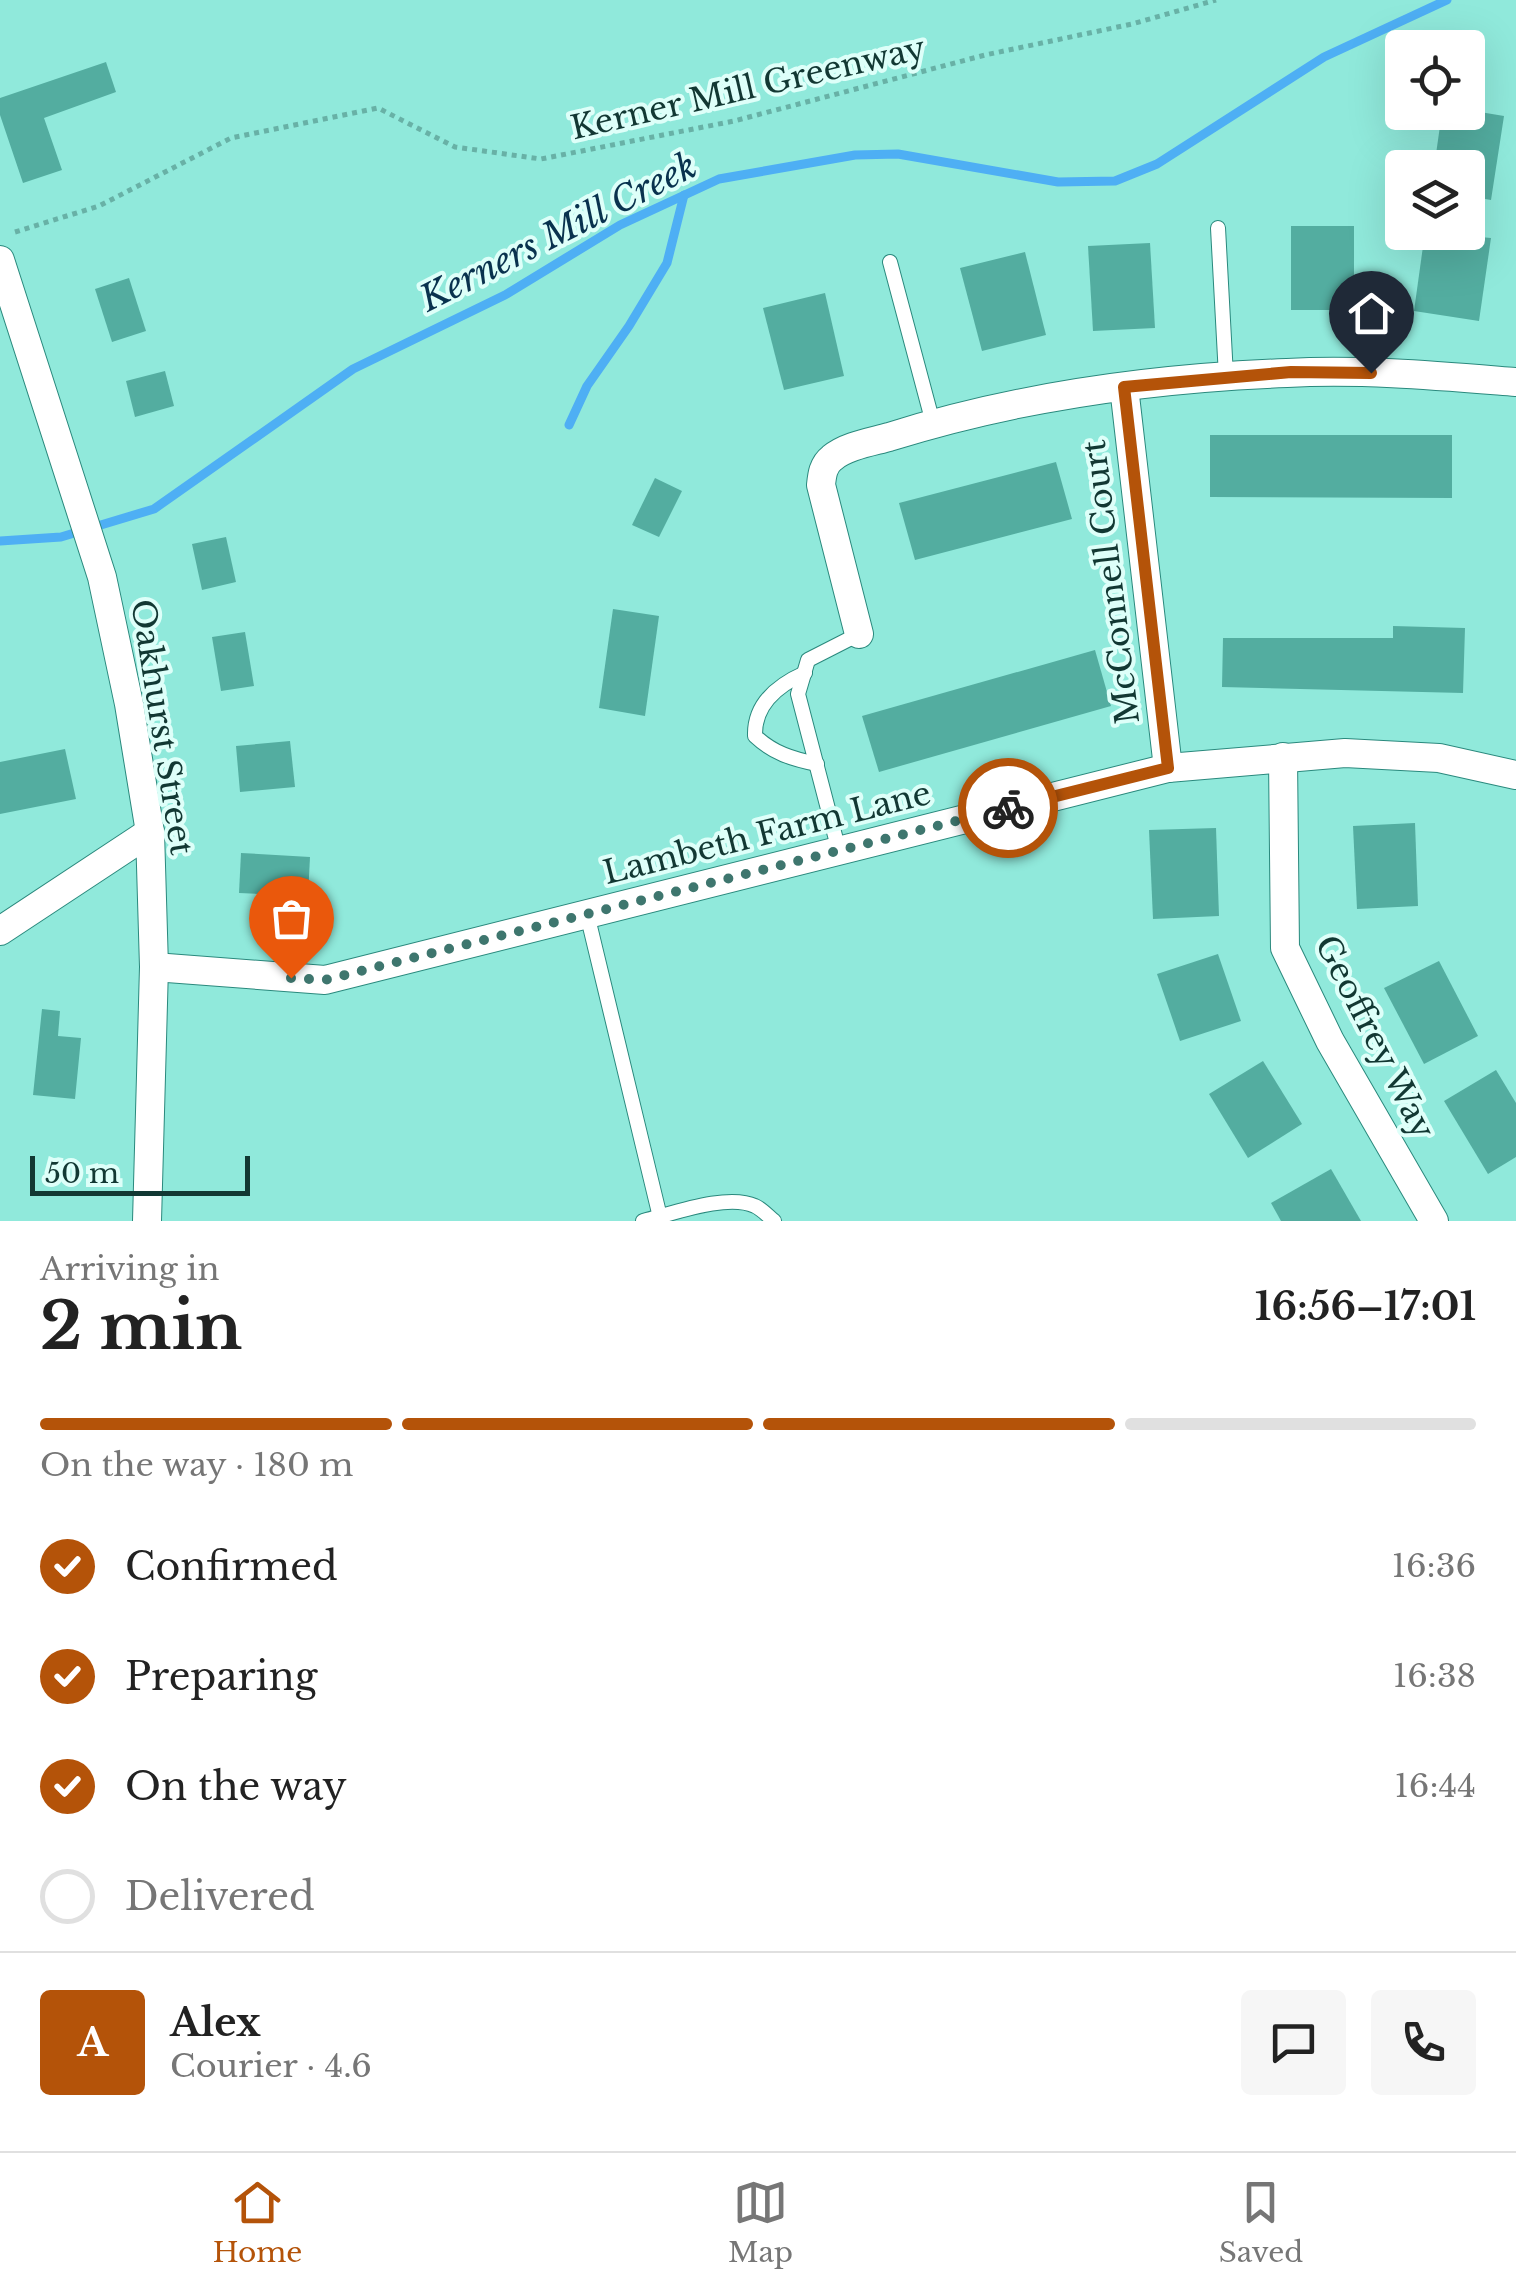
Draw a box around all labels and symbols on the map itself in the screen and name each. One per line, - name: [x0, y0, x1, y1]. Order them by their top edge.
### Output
- street label: Kerner Mill Greenway: [567, 28, 930, 148]
- water label: Kerners Mill Creek: [412, 144, 704, 321]
- pin: [1329, 271, 1414, 374]
- street label: McConnell Court: [1074, 438, 1148, 726]
- street label: Oakhurst Street: [122, 596, 202, 858]
- courier: [958, 758, 1058, 858]
- street label: Lambeth Farm Lane: [599, 773, 935, 893]
- pin: [249, 876, 334, 979]
- street label: Geoffrey Way: [1307, 929, 1444, 1146]
- scale bar: [30, 1151, 250, 1196]

